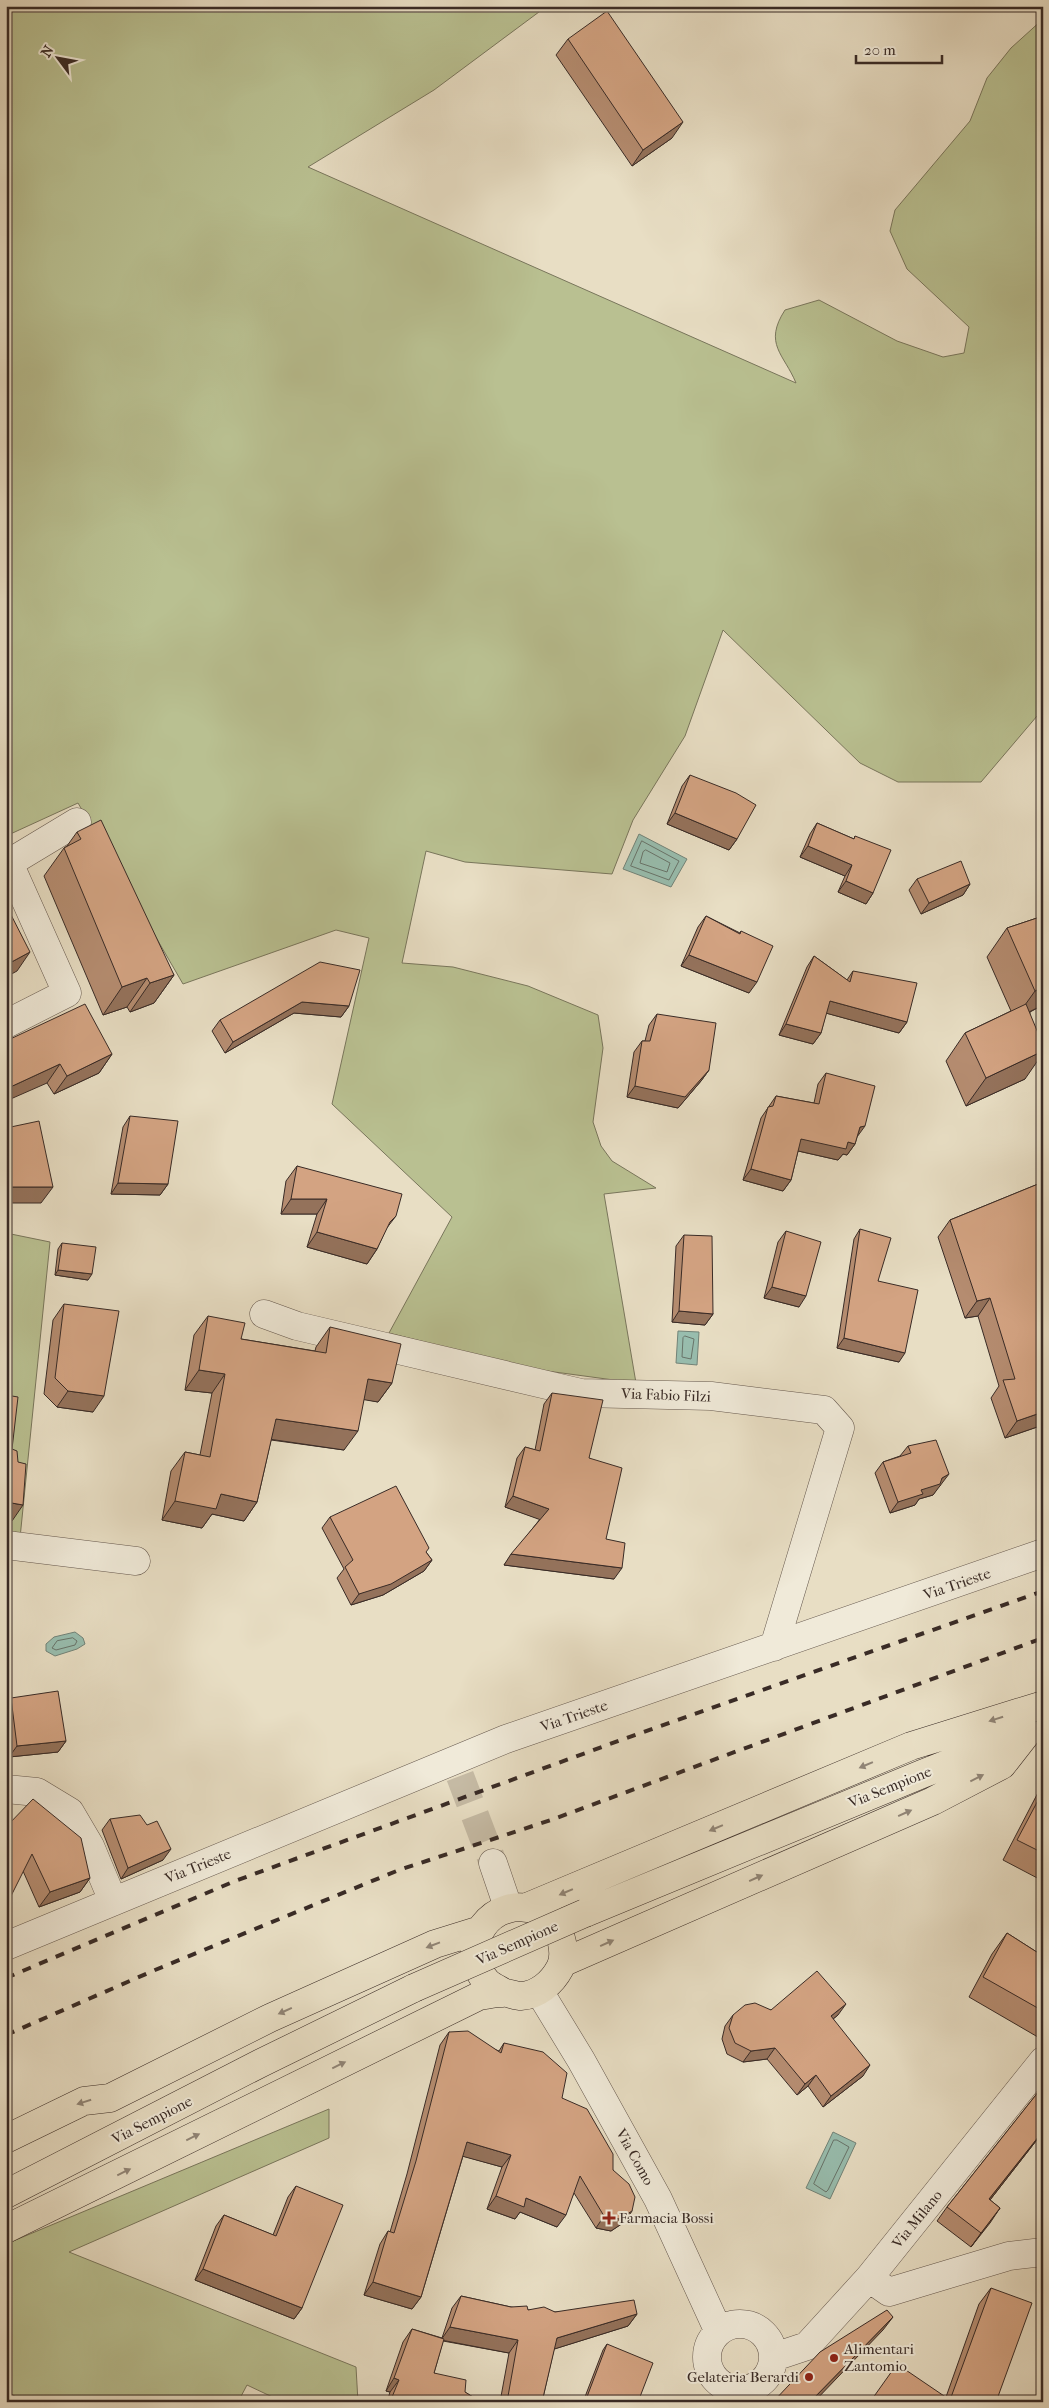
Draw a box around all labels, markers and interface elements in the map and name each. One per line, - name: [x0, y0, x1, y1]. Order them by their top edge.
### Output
- north arrow: [32, 32, 82, 82]
- scale bar: [856, 32, 943, 64]
- text: 20 m: [864, 41, 896, 59]
- text: N: [37, 42, 58, 60]
- street label: Via Fabio Filzi: [620, 1384, 712, 1406]
- street label: Via Trieste: [920, 1564, 993, 1604]
- street label: Via Trieste: [537, 1696, 610, 1736]
- one-way arrow: [989, 1716, 1004, 1724]
- street label: Via Sempione: [845, 1762, 935, 1812]
- one-way arrow: [859, 1762, 873, 1770]
- one-way arrow: [969, 1774, 984, 1782]
- one-way arrow: [898, 1809, 912, 1817]
- one-way arrow: [709, 1825, 723, 1833]
- street label: Via Trieste: [161, 1844, 234, 1888]
- one-way arrow: [749, 1874, 763, 1882]
- one-way arrow: [559, 1888, 574, 1896]
- street label: Via Sempione: [472, 1917, 561, 1970]
- one-way arrow: [600, 1939, 614, 1947]
- one-way arrow: [425, 1941, 440, 1949]
- one-way arrow: [278, 2008, 292, 2016]
- one-way arrow: [332, 2061, 346, 2069]
- street label: Via Sempione: [108, 2092, 196, 2148]
- one-way arrow: [76, 2099, 91, 2107]
- street label: Via Como: [612, 2125, 658, 2189]
- one-way arrow: [186, 2133, 200, 2141]
- one-way arrow: [117, 2167, 131, 2175]
- street label: Via Milano: [887, 2186, 946, 2253]
- place label: Farmacia Bossi: [619, 2209, 714, 2227]
- marker: Farmacia Bossi: [603, 2212, 615, 2224]
- place label: Alimentari Zantomio: [843, 2340, 914, 2375]
- marker: Alimentari Zantomio: [828, 2352, 840, 2364]
- place label: Gelateria Berardi: [687, 2368, 800, 2386]
- marker: Gelateria Berardi: [803, 2371, 815, 2383]

